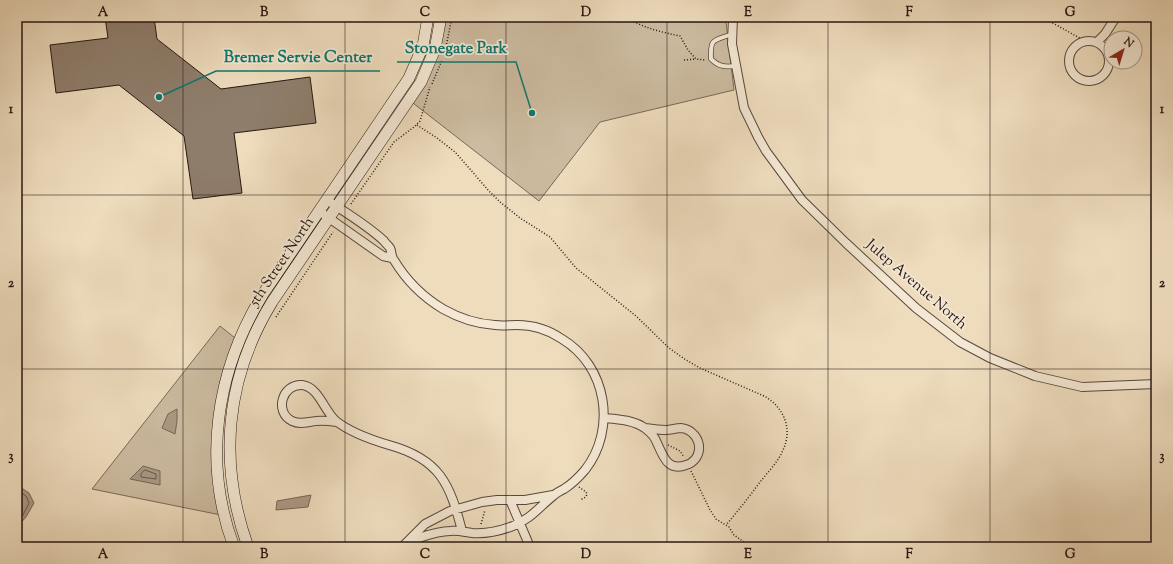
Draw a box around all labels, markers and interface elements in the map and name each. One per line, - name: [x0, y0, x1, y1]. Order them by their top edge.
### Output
- text: A: [98, 4, 109, 22]
- text: B: [260, 4, 269, 22]
- text: C: [420, 4, 430, 22]
- text: D: [581, 4, 591, 22]
- text: E: [744, 4, 752, 22]
- text: F: [905, 4, 913, 22]
- text: G: [1065, 4, 1076, 22]
- north arrow: [1103, 30, 1143, 70]
- text: N: [1119, 33, 1137, 52]
- callout: Stonegate Park: [397, 34, 516, 62]
- text: Stonegate Park: [405, 38, 508, 61]
- callout: Bremer Servie Center: [216, 43, 380, 71]
- text: Bremer Servie Center: [224, 47, 373, 70]
- text: 1: [9, 101, 14, 119]
- text: 1: [1160, 101, 1165, 119]
- street label: 5th Street North: [244, 213, 320, 312]
- street label: Julep Avenue North: [860, 234, 971, 335]
- text: 2: [8, 275, 15, 293]
- text: 2: [1159, 275, 1166, 293]
- text: 3: [8, 448, 14, 466]
- text: 3: [1159, 448, 1165, 466]
- text: A: [98, 546, 109, 564]
- text: B: [260, 546, 269, 564]
- text: C: [420, 546, 430, 564]
- text: D: [581, 546, 591, 564]
- text: E: [744, 546, 752, 564]
- text: F: [905, 546, 913, 564]
- text: G: [1065, 546, 1076, 564]

